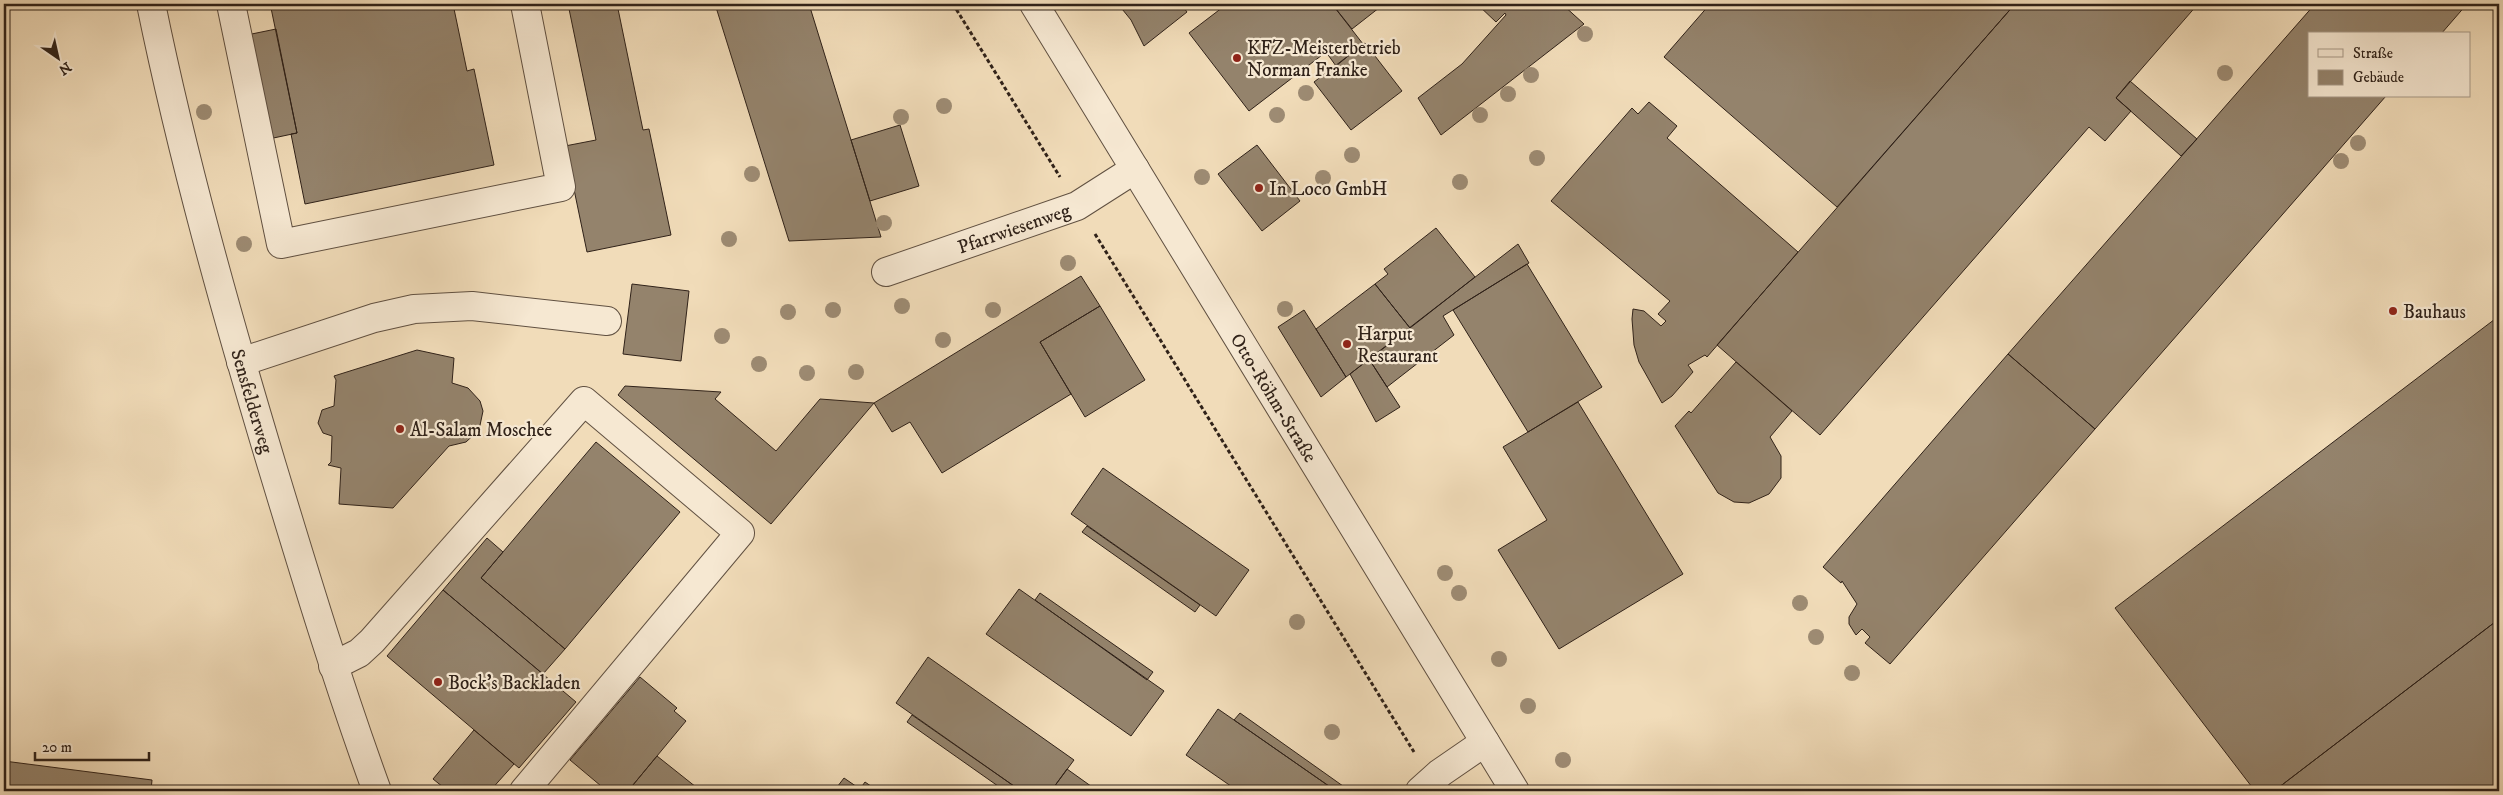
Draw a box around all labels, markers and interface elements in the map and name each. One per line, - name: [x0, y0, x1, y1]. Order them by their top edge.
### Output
- north arrow: [32, 32, 82, 82]
- legend: [2308, 32, 2470, 98]
- place label: KFZ-Meisterbetrieb Norman Franke: [1247, 37, 1401, 82]
- text: Straße: [2353, 44, 2393, 63]
- marker: KFZ-Meisterbetrieb Norman Franke: [1231, 52, 1243, 64]
- text: N: [54, 57, 75, 79]
- text: Gebäude: [2353, 68, 2404, 87]
- place label: In Loco GmbH: [1269, 178, 1387, 201]
- marker: In Loco GmbH: [1253, 182, 1265, 194]
- street label: Pfarrwiesenweg: [955, 199, 1074, 259]
- place label: Bauhaus: [2403, 301, 2466, 324]
- marker: Bauhaus: [2387, 305, 2399, 317]
- place label: Harput Restaurant: [1357, 323, 1438, 368]
- street label: Otto-Röhm-Straße: [1225, 329, 1321, 467]
- marker: Harput Restaurant: [1341, 338, 1353, 350]
- street label: Sensfelderweg: [225, 347, 278, 457]
- place label: Al-Salam Moschee: [410, 419, 552, 442]
- marker: Al-Salam Moschee: [394, 423, 406, 435]
- place label: Bock's Backladen: [448, 672, 581, 695]
- marker: Bock's Backladen: [432, 676, 444, 688]
- scale bar: [35, 730, 149, 762]
- text: 20 m: [42, 738, 72, 757]

